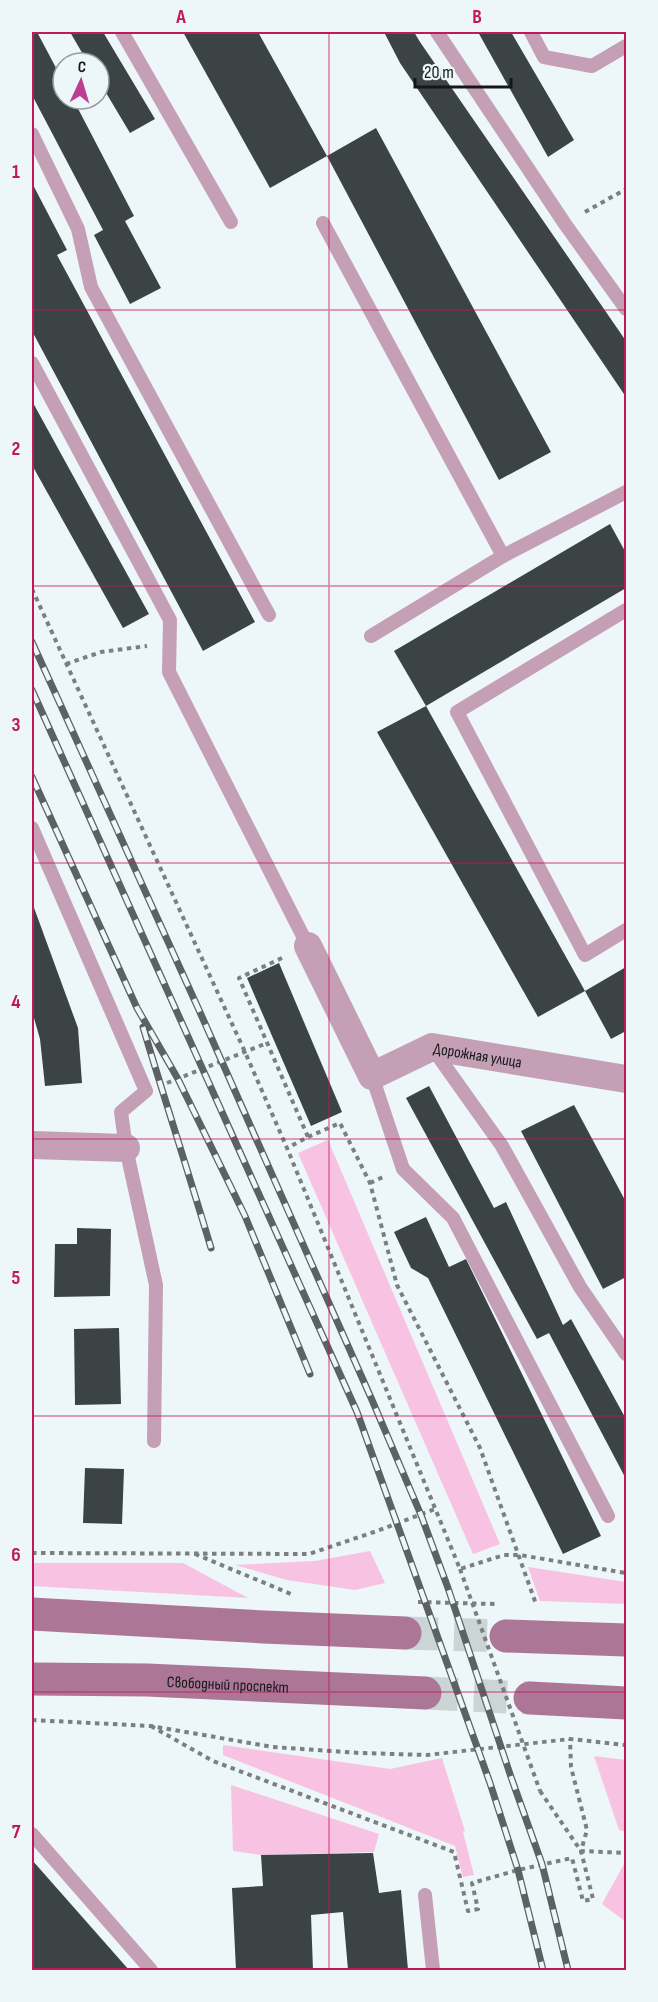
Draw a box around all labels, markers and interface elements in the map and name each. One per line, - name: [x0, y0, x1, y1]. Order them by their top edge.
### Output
- text: A: [175, 5, 186, 29]
- text: B: [472, 5, 482, 29]
- north arrow: [51, 51, 111, 111]
- scale bar: [415, 51, 511, 89]
- text: С: [77, 58, 87, 77]
- text: 20 m: [424, 62, 454, 83]
- text: 1: [12, 160, 20, 184]
- text: 2: [12, 437, 20, 461]
- text: 3: [12, 713, 21, 737]
- text: 4: [11, 990, 21, 1014]
- street label: Дорожная улица: [432, 1039, 523, 1073]
- text: 5: [12, 1266, 21, 1290]
- text: 6: [11, 1543, 21, 1567]
- street label: Свободный проспект: [166, 1673, 289, 1698]
- text: 7: [12, 1820, 21, 1844]

